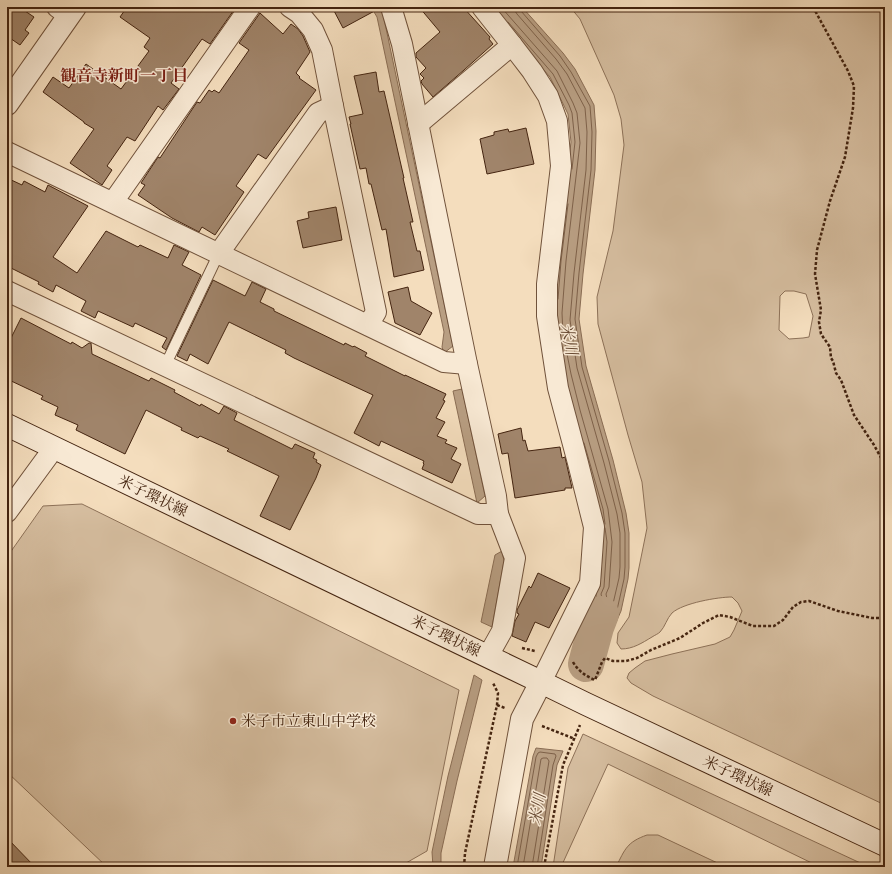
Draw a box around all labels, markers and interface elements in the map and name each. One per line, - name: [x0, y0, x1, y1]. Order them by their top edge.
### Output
- district label: 観音寺新町一丁目: [60, 66, 188, 85]
- water label: 米川: [556, 321, 582, 359]
- street label: 米子環状線: [115, 471, 191, 521]
- street label: 米子環状線: [408, 611, 484, 661]
- place label: 米子市立東山中学校: [241, 712, 376, 730]
- marker: 米子市立東山中学校: [228, 716, 238, 726]
- street label: 米子環状線: [700, 752, 776, 800]
- water label: 米川: [525, 790, 549, 826]

